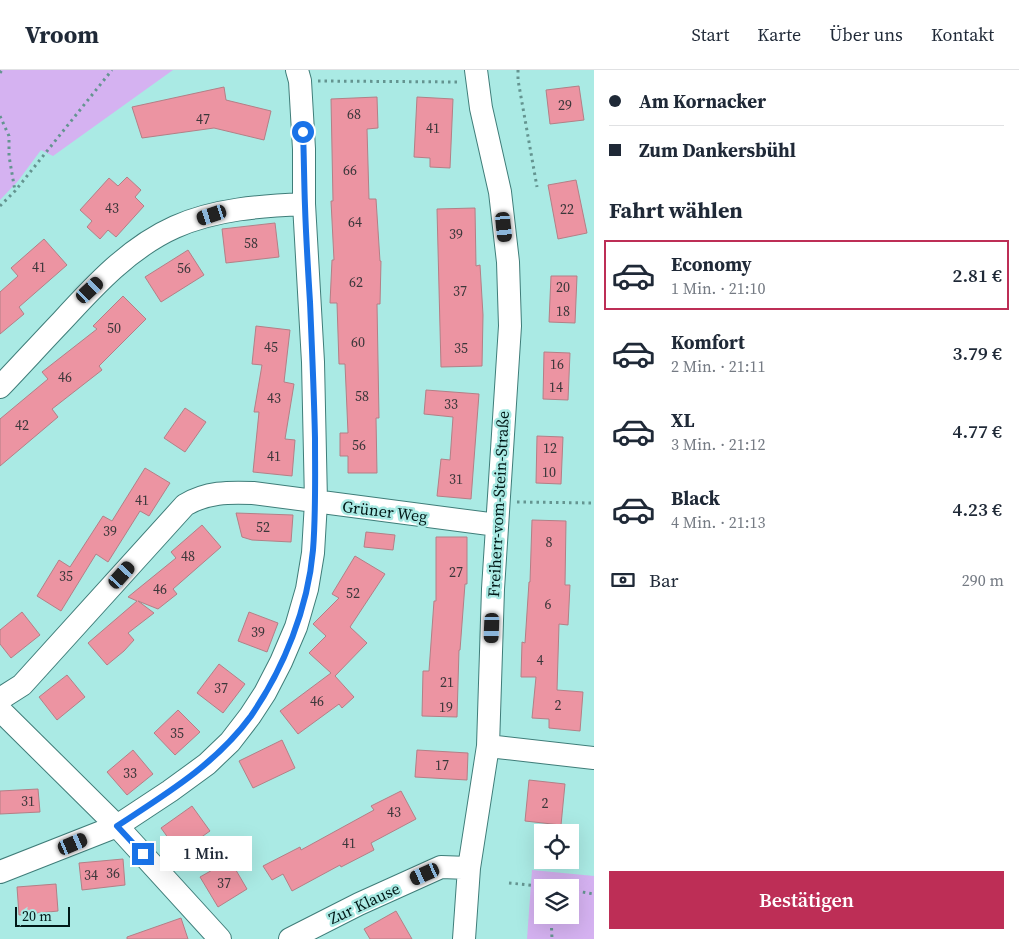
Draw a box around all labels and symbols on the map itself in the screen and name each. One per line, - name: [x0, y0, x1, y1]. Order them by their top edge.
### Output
- house number: 29: [558, 95, 572, 115]
- house number: 68: [347, 104, 361, 124]
- house number: 47: [196, 109, 210, 129]
- house number: 41: [426, 118, 440, 138]
- route start: [292, 121, 314, 143]
- house number: 66: [343, 160, 357, 180]
- house number: 43: [105, 198, 119, 218]
- house number: 22: [560, 199, 574, 219]
- car: [195, 203, 228, 227]
- car: [494, 211, 513, 243]
- house number: 64: [348, 212, 362, 232]
- house number: 39: [449, 224, 463, 244]
- house number: 58: [244, 233, 258, 253]
- house number: 41: [32, 257, 46, 277]
- house number: 56: [177, 258, 191, 278]
- house number: 62: [349, 272, 363, 292]
- car: [73, 274, 106, 306]
- house number: 20: [556, 277, 570, 297]
- house number: 37: [453, 281, 467, 301]
- house number: 18: [556, 301, 570, 321]
- house number: 50: [107, 318, 121, 338]
- house number: 60: [351, 332, 365, 352]
- house number: 45: [264, 337, 278, 357]
- house number: 35: [454, 338, 468, 358]
- house number: 16: [550, 354, 564, 374]
- house number: 46: [58, 367, 72, 387]
- house number: 14: [549, 377, 563, 397]
- house number: 58: [355, 386, 369, 406]
- house number: 43: [267, 388, 281, 408]
- house number: 33: [444, 394, 458, 414]
- street label: Freiherr-vom-Stein-Straße: [482, 410, 514, 598]
- house number: 42: [15, 415, 29, 435]
- house number: 56: [352, 435, 366, 455]
- house number: 12: [543, 438, 557, 458]
- house number: 41: [267, 446, 281, 466]
- house number: 10: [542, 462, 556, 482]
- house number: 31: [449, 469, 463, 489]
- house number: 41: [135, 490, 149, 510]
- street label: Grüner Weg: [341, 495, 429, 527]
- house number: 52: [256, 517, 270, 537]
- house number: 39: [103, 521, 117, 541]
- house number: 8: [546, 532, 553, 552]
- house number: 48: [181, 546, 195, 566]
- car: [106, 559, 137, 591]
- house number: 27: [449, 562, 463, 582]
- house number: 35: [59, 566, 73, 586]
- house number: 46: [153, 579, 167, 599]
- house number: 52: [346, 583, 360, 603]
- house number: 6: [545, 594, 552, 614]
- car: [483, 613, 500, 643]
- house number: 39: [251, 622, 265, 642]
- house number: 4: [537, 650, 544, 670]
- house number: 21: [440, 672, 454, 692]
- house number: 37: [214, 678, 228, 698]
- house number: 46: [310, 691, 324, 711]
- house number: 2: [555, 695, 562, 715]
- house number: 19: [439, 697, 453, 717]
- house number: 35: [170, 723, 184, 743]
- house number: 17: [435, 755, 449, 775]
- house number: 33: [123, 763, 137, 783]
- house number: 31: [21, 791, 35, 811]
- house number: 2: [542, 793, 549, 813]
- house number: 43: [387, 802, 401, 822]
- car: [56, 831, 89, 857]
- house number: 41: [342, 833, 356, 853]
- callout: 1 Min.: [160, 836, 253, 872]
- route end: [132, 843, 154, 865]
- car: [408, 861, 441, 887]
- house number: 36: [106, 863, 120, 883]
- house number: 34: [84, 865, 98, 885]
- house number: 37: [217, 873, 231, 893]
- street label: Zur Klause: [325, 877, 403, 929]
- scale bar: [15, 904, 70, 927]

